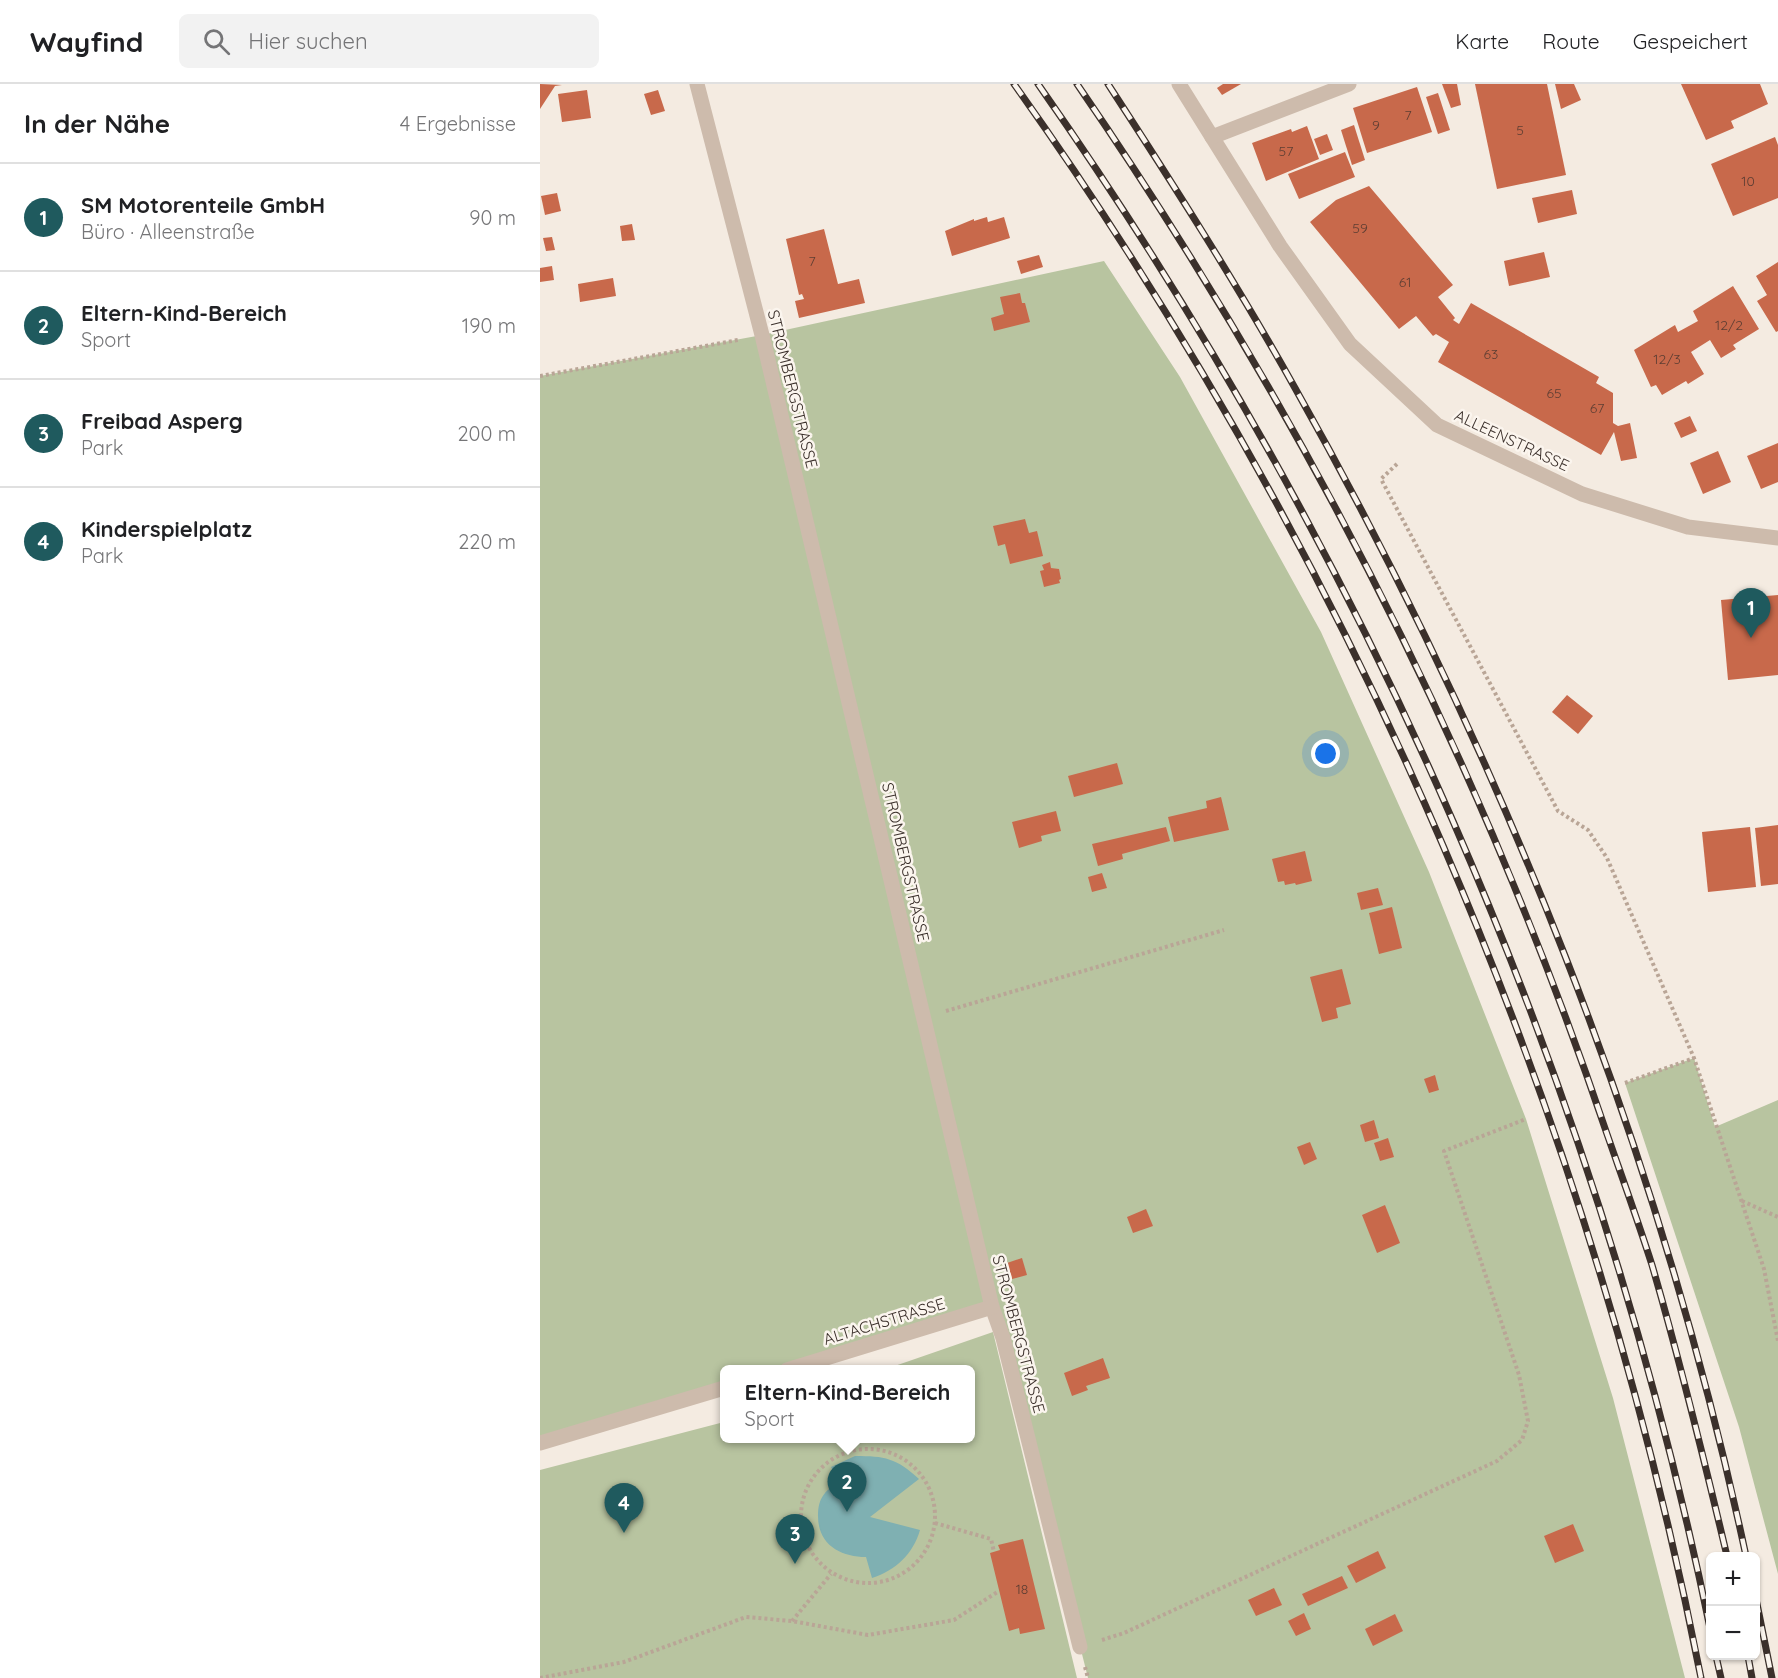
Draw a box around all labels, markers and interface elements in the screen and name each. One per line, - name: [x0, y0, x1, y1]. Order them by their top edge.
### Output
- search box: [179, 14, 599, 68]
- text: Wayfind: [30, 24, 143, 59]
- icon: search: [200, 25, 233, 58]
- text: Hier suchen: [248, 27, 368, 55]
- text: Karte: [1455, 28, 1509, 54]
- text: Route: [1542, 28, 1600, 54]
- text: Gespeichert: [1633, 28, 1748, 54]
- house number: 7: [1404, 106, 1412, 124]
- text: In der Nähe: [24, 107, 170, 140]
- text: 4 Ergebnisse: [400, 111, 516, 136]
- house number: 9: [1372, 116, 1380, 134]
- house number: 5: [1516, 121, 1524, 139]
- house number: 57: [1279, 142, 1293, 160]
- house number: 10: [1741, 172, 1755, 190]
- text: SM Motorenteile GmbH: [81, 191, 325, 219]
- text: 1: [40, 205, 47, 230]
- text: 90 m: [469, 205, 516, 230]
- text: Büro · Alleenstraße: [81, 219, 255, 244]
- house number: 59: [1352, 219, 1368, 237]
- house number: 7: [808, 252, 816, 270]
- house number: 61: [1399, 273, 1411, 291]
- text: Eltern-Kind-Bereich: [81, 299, 287, 327]
- street label: STROMBERGSTRASSE: [764, 308, 822, 470]
- text: 2: [38, 313, 49, 338]
- text: 190 m: [462, 313, 516, 338]
- house number: 12/2: [1715, 316, 1743, 334]
- text: Sport: [81, 327, 131, 352]
- house number: 63: [1484, 345, 1498, 363]
- house number: 12/3: [1653, 350, 1681, 368]
- house number: 65: [1546, 384, 1562, 402]
- house number: 67: [1590, 399, 1604, 417]
- street label: ALLEENSTRASSE: [1452, 405, 1572, 475]
- text: Freibad Asperg: [81, 407, 243, 435]
- text: 3: [38, 421, 49, 446]
- text: 200 m: [457, 421, 516, 446]
- text: Park: [81, 435, 123, 460]
- text: Kinderspielplatz: [81, 515, 252, 543]
- text: 4: [38, 529, 49, 554]
- text: 220 m: [458, 529, 516, 554]
- text: Park: [81, 543, 123, 568]
- pin: 1: [1732, 588, 1770, 638]
- your location: [1311, 739, 1340, 768]
- street label: STROMBERGSTRASSE: [878, 780, 934, 944]
- street label: STROMBERGSTRASSE: [988, 1253, 1050, 1415]
- street label: ALTACHSTRASSE: [821, 1293, 947, 1349]
- popup: [720, 1365, 975, 1443]
- text: Eltern-Kind-Bereich: [745, 1378, 950, 1406]
- text: Sport: [745, 1406, 794, 1431]
- pin: 2: [828, 1462, 866, 1512]
- pin: 4: [604, 1484, 644, 1533]
- pin: 3: [776, 1514, 814, 1564]
- map controls: [1706, 1552, 1760, 1660]
- button: +: [1706, 1552, 1760, 1606]
- house number: 18: [1016, 1580, 1028, 1598]
- button: −: [1706, 1606, 1760, 1660]

